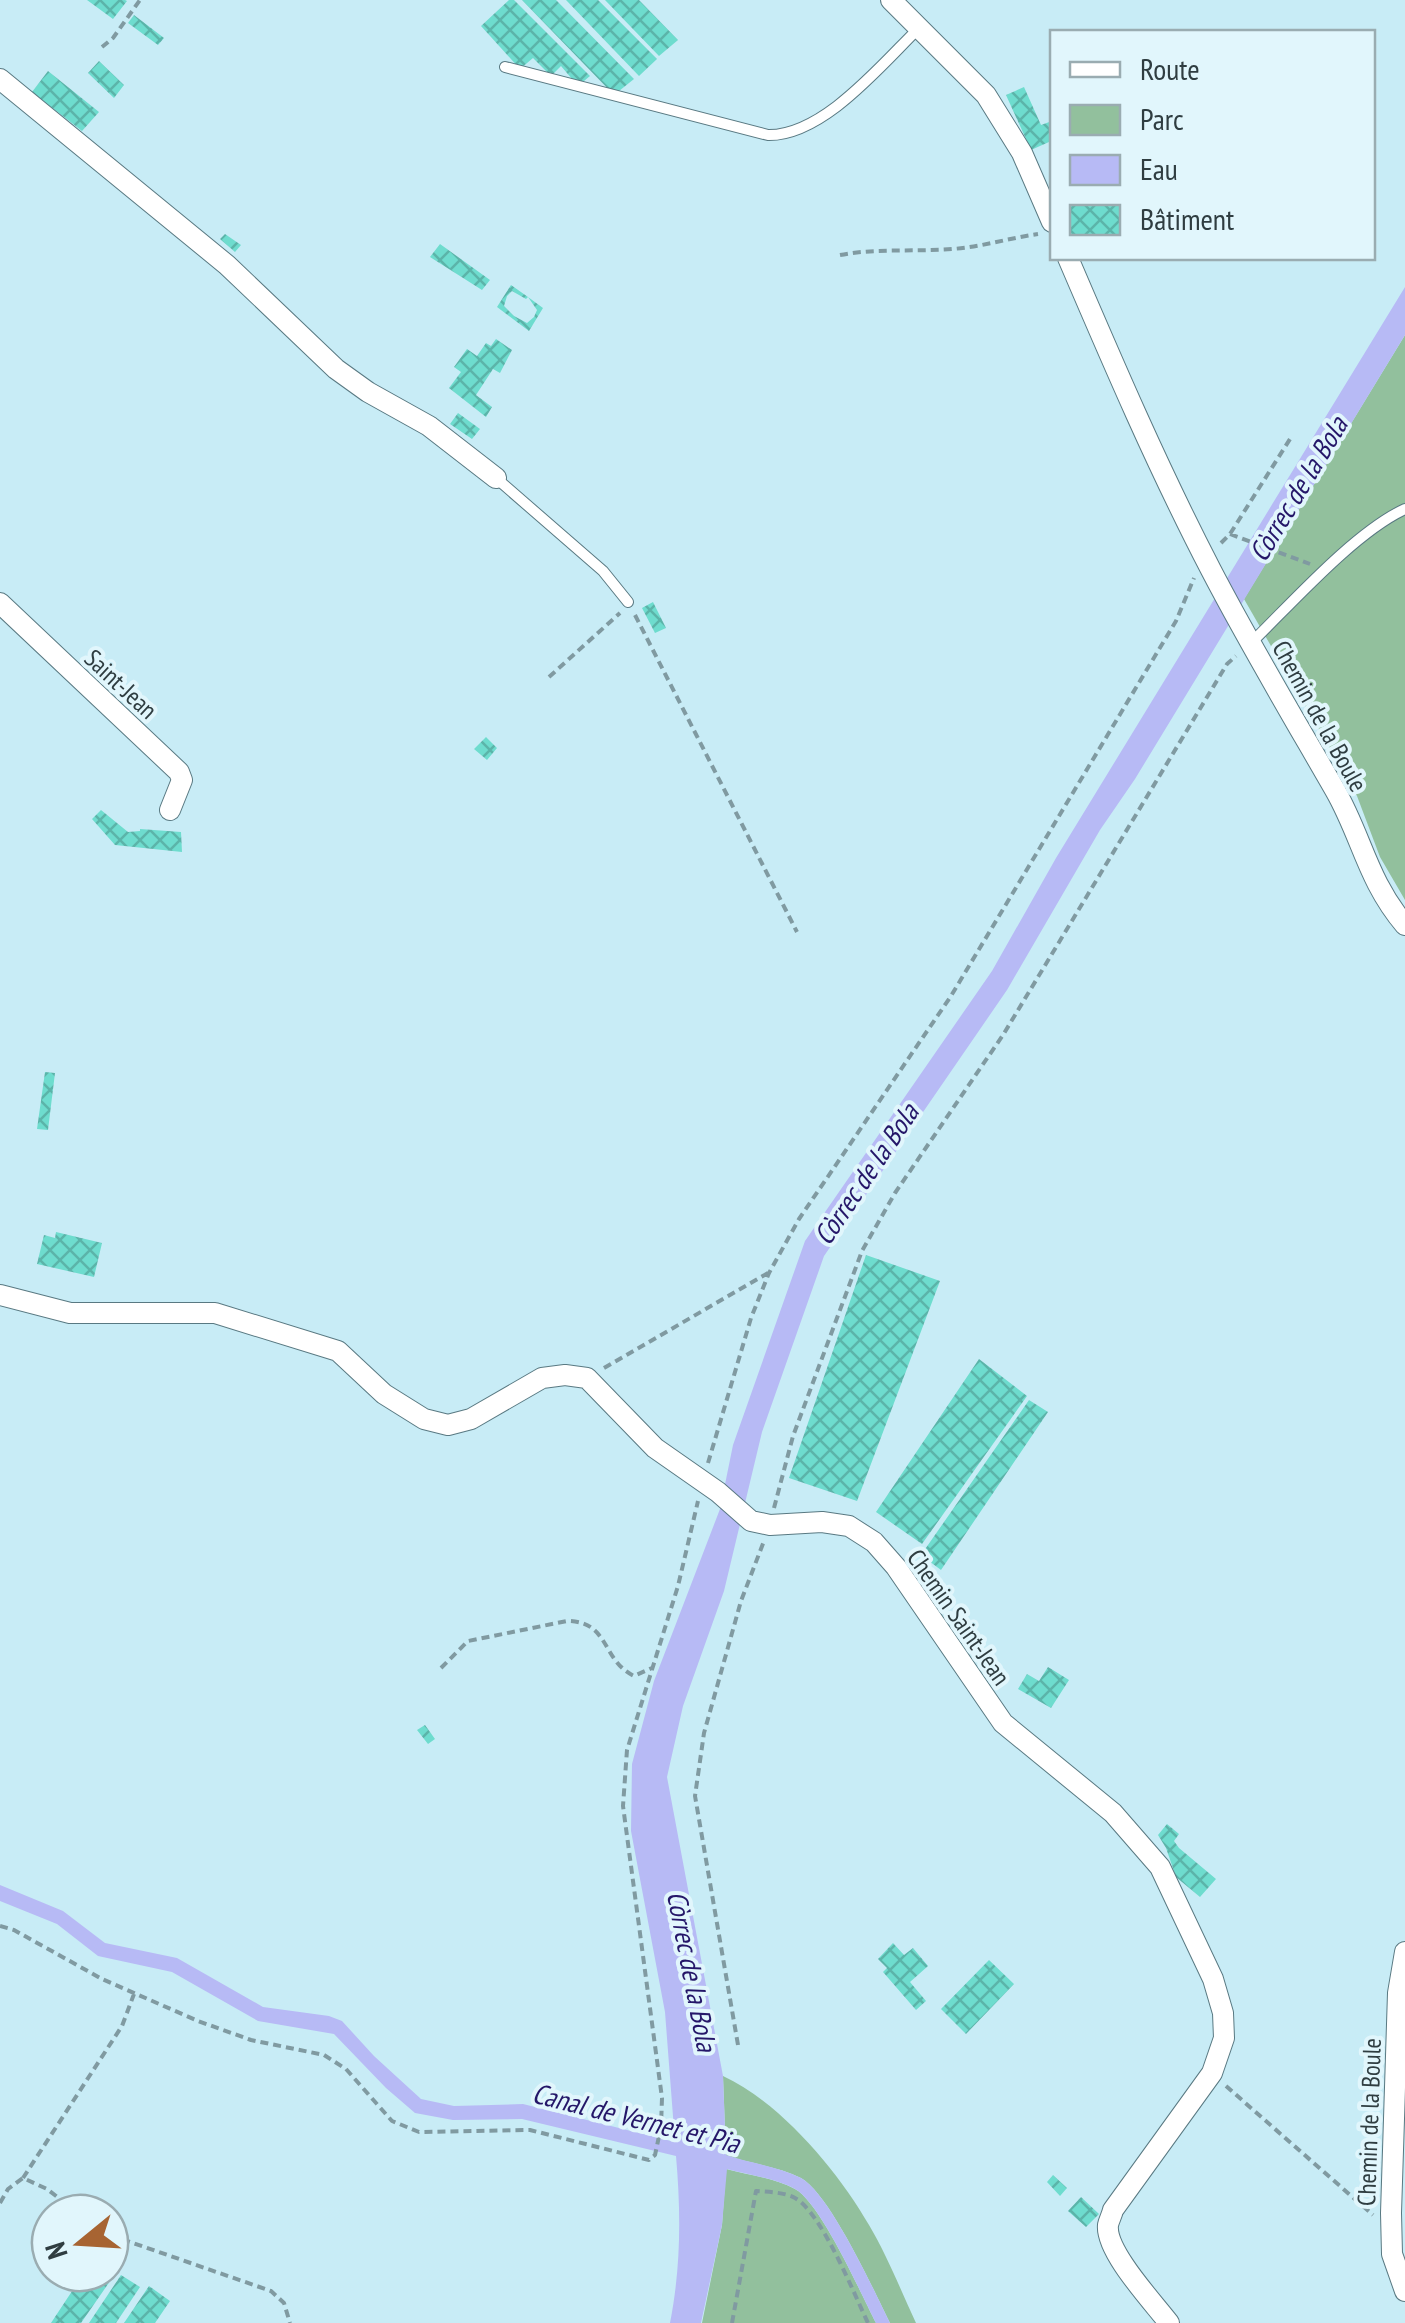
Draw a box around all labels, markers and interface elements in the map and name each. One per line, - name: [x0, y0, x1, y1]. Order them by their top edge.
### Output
- legend: [1050, 30, 1375, 260]
- text: Route: [1140, 49, 1200, 88]
- text: Parc: [1140, 99, 1184, 138]
- text: Eau: [1140, 149, 1178, 188]
- text: Bâtiment: [1140, 199, 1235, 238]
- water label: Còrrec de la Bola: [1240, 408, 1356, 568]
- street label: Chemin de la Boule: [1265, 635, 1375, 797]
- street label: Saint-Jean: [78, 642, 164, 726]
- water label: Còrrec de la Bola: [805, 1095, 927, 1251]
- street label: Chemin Saint-Jean: [900, 1543, 1018, 1691]
- water label: Còrrec de la Bola: [659, 1888, 726, 2056]
- street label: Chemin de la Boule: [1350, 2038, 1388, 2206]
- water label: Canal de Vernet et Pia: [529, 2074, 745, 2162]
- north arrow: [30, 2193, 130, 2293]
- text: N: [36, 2238, 76, 2264]

